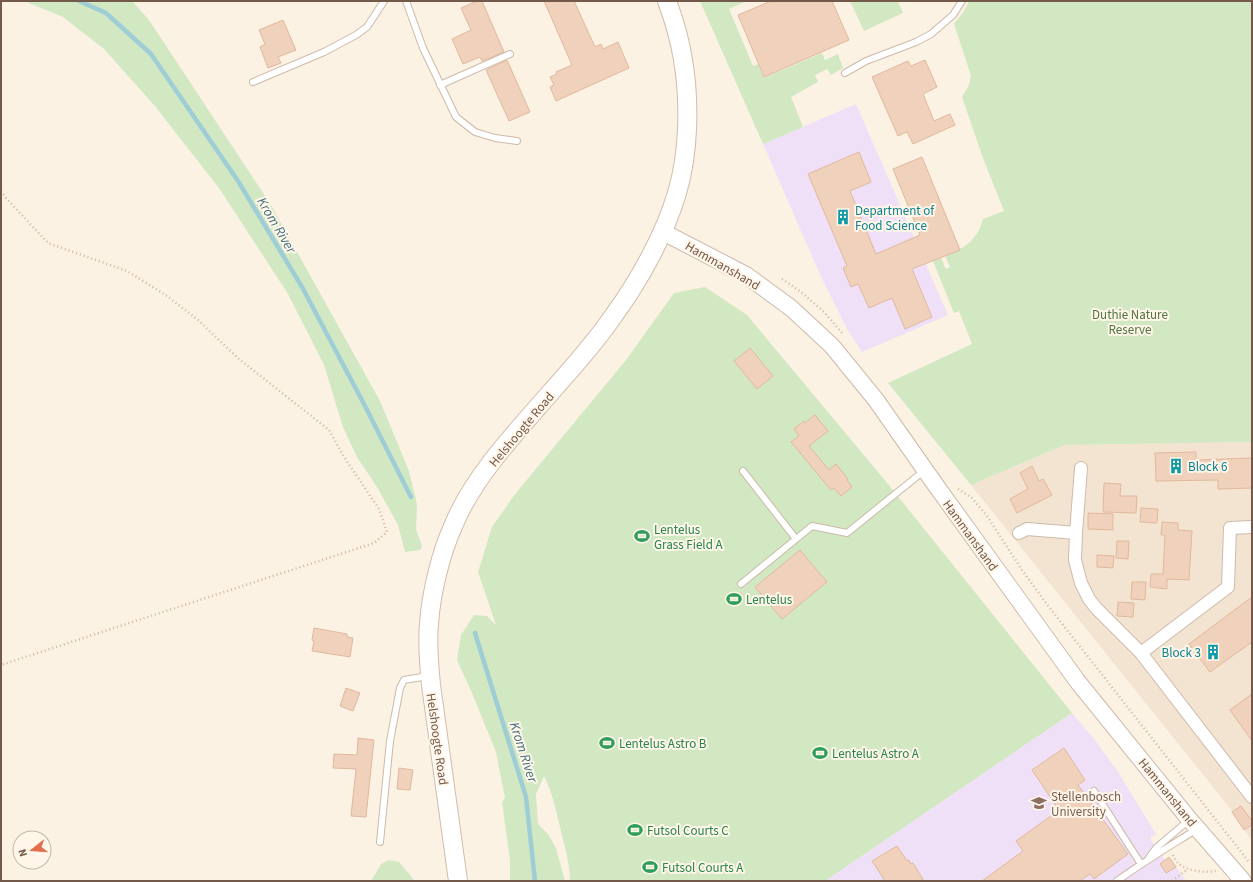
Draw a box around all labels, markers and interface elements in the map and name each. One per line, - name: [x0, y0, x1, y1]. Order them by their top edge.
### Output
- water label: Krom River: [251, 194, 301, 258]
- place label: Department of Food Science: [855, 202, 935, 235]
- building icon: Department of Food Science: [834, 208, 852, 226]
- street label: Hammanshand: [682, 237, 763, 295]
- park label: Duthie Nature Reserve: [1092, 306, 1168, 339]
- street label: Helshoogte Road: [485, 388, 558, 471]
- building icon: Block 6: [1167, 457, 1185, 475]
- place label: Block 6: [1188, 458, 1227, 476]
- street label: Hammanshand: [938, 496, 1002, 575]
- place label: Lentelus Grass Field A: [654, 521, 723, 554]
- sports icon: Lentelus Grass Field A: [633, 527, 651, 545]
- sports icon: Lentelus: [725, 590, 743, 608]
- place label: Lentelus: [746, 591, 793, 609]
- building icon: Block 3: [1204, 643, 1222, 661]
- place label: Block 3: [1162, 644, 1201, 662]
- street label: Helshoogte Road: [422, 692, 452, 786]
- water label: Krom River: [504, 720, 543, 786]
- sports icon: Lentelus Astro B: [598, 734, 616, 752]
- place label: Lentelus Astro B: [619, 735, 707, 753]
- sports icon: Lentelus Astro A: [811, 744, 829, 762]
- place label: Lentelus Astro A: [832, 745, 920, 763]
- street label: Hammanshand: [1134, 754, 1201, 831]
- place label: Stellenbosch University: [1051, 788, 1121, 821]
- school or university icon: Stellenbosch University: [1030, 794, 1048, 812]
- sports icon: Futsol Courts C: [626, 821, 644, 839]
- place label: Futsol Courts C: [647, 822, 729, 840]
- north arrow: [12, 830, 52, 870]
- text: N: [15, 847, 31, 858]
- sports icon: Futsol Courts A: [641, 858, 659, 876]
- place label: Futsol Courts A: [662, 859, 744, 877]

